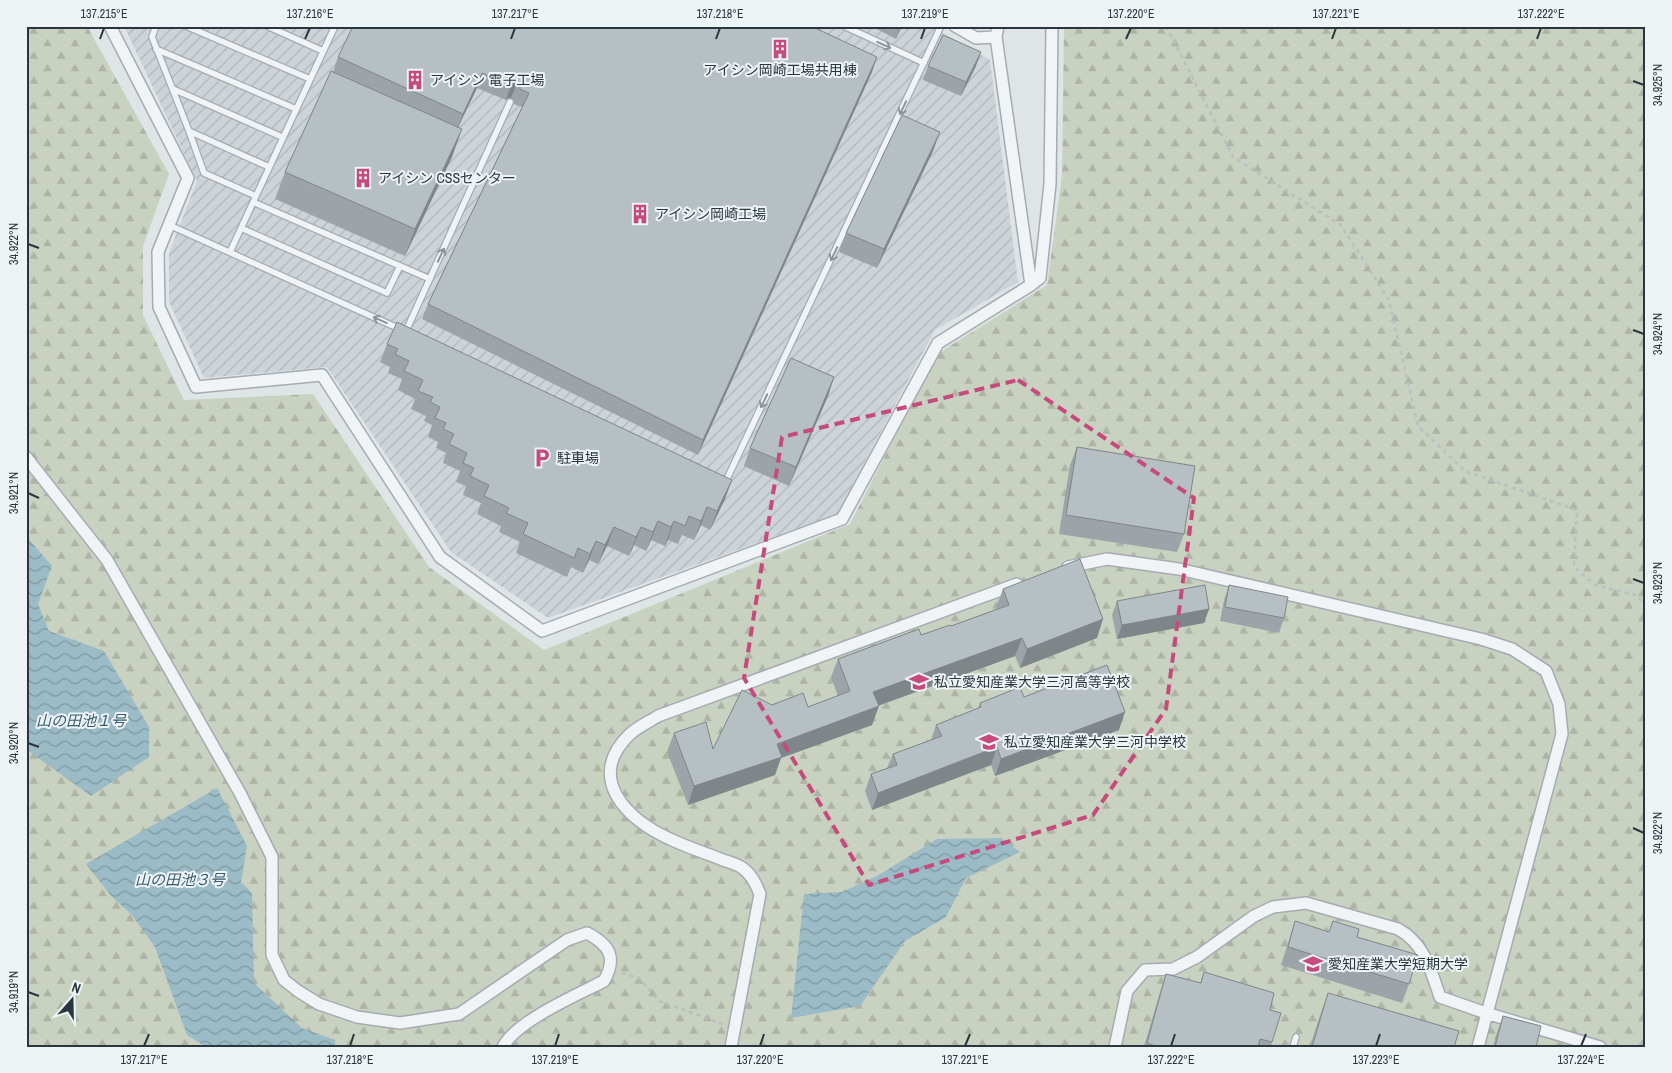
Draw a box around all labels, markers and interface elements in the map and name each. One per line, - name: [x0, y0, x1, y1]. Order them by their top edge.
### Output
- text: 137.215°E: [81, 6, 127, 22]
- text: 137.216°E: [287, 6, 333, 22]
- text: 137.217°E: [492, 6, 538, 22]
- text: 137.218°E: [697, 6, 743, 22]
- text: 137.219°E: [902, 6, 948, 22]
- text: 137.220°E: [1108, 6, 1154, 22]
- text: 137.221°E: [1313, 6, 1359, 22]
- text: 137.222°E: [1518, 6, 1564, 22]
- building icon: アイシン岡崎工場共用棟: [769, 38, 791, 60]
- one-way arrow: [876, 41, 891, 50]
- place label: アイシン岡崎工場共用棟: [703, 61, 857, 79]
- text: 34.925°N: [1650, 64, 1666, 106]
- building icon: アイシン 電子工場: [404, 69, 426, 91]
- place label: アイシン 電子工場: [430, 71, 545, 89]
- one-way arrow: [898, 100, 908, 115]
- building icon: アイシン CSSセンター: [352, 167, 374, 189]
- place label: アイシン CSSセンター: [378, 169, 516, 187]
- building icon: アイシン岡崎工場: [629, 203, 651, 225]
- place label: アイシン岡崎工場: [655, 205, 766, 223]
- text: 34.922°N: [6, 223, 22, 265]
- one-way arrow: [828, 246, 838, 261]
- one-way arrow: [436, 248, 446, 263]
- text: 34.924°N: [1650, 313, 1666, 355]
- one-way arrow: [373, 315, 388, 324]
- one-way arrow: [759, 393, 768, 408]
- parking icon: 駐車場: [531, 447, 553, 469]
- place label: 駐車場: [557, 449, 599, 467]
- text: 34.921°N: [6, 472, 22, 514]
- text: 34.923°N: [1650, 562, 1666, 604]
- school or university icon: 私立愛知産業大学三河高等学校: [908, 671, 930, 693]
- place label: 私立愛知産業大学三河高等学校: [934, 673, 1130, 691]
- water label: 山の田池１号: [36, 710, 127, 731]
- text: 34.920°N: [6, 722, 22, 764]
- school or university icon: 私立愛知産業大学三河中学校: [978, 731, 1000, 753]
- place label: 私立愛知産業大学三河中学校: [1004, 733, 1186, 751]
- text: 34.922°N: [1650, 812, 1666, 854]
- water label: 山の田池３号: [135, 869, 226, 890]
- school or university icon: 愛知産業大学短期大学: [1302, 953, 1324, 975]
- place label: 愛知産業大学短期大学: [1328, 955, 1468, 973]
- text: 34.919°N: [6, 971, 22, 1013]
- north arrow: [48, 976, 98, 1026]
- text: N: [69, 978, 83, 998]
- text: 137.217°E: [121, 1052, 167, 1068]
- text: 137.218°E: [327, 1052, 373, 1068]
- text: 137.219°E: [532, 1052, 578, 1068]
- text: 137.220°E: [737, 1052, 783, 1068]
- text: 137.221°E: [942, 1052, 988, 1068]
- text: 137.222°E: [1148, 1052, 1194, 1068]
- text: 137.223°E: [1353, 1052, 1399, 1068]
- text: 137.224°E: [1558, 1052, 1604, 1068]

